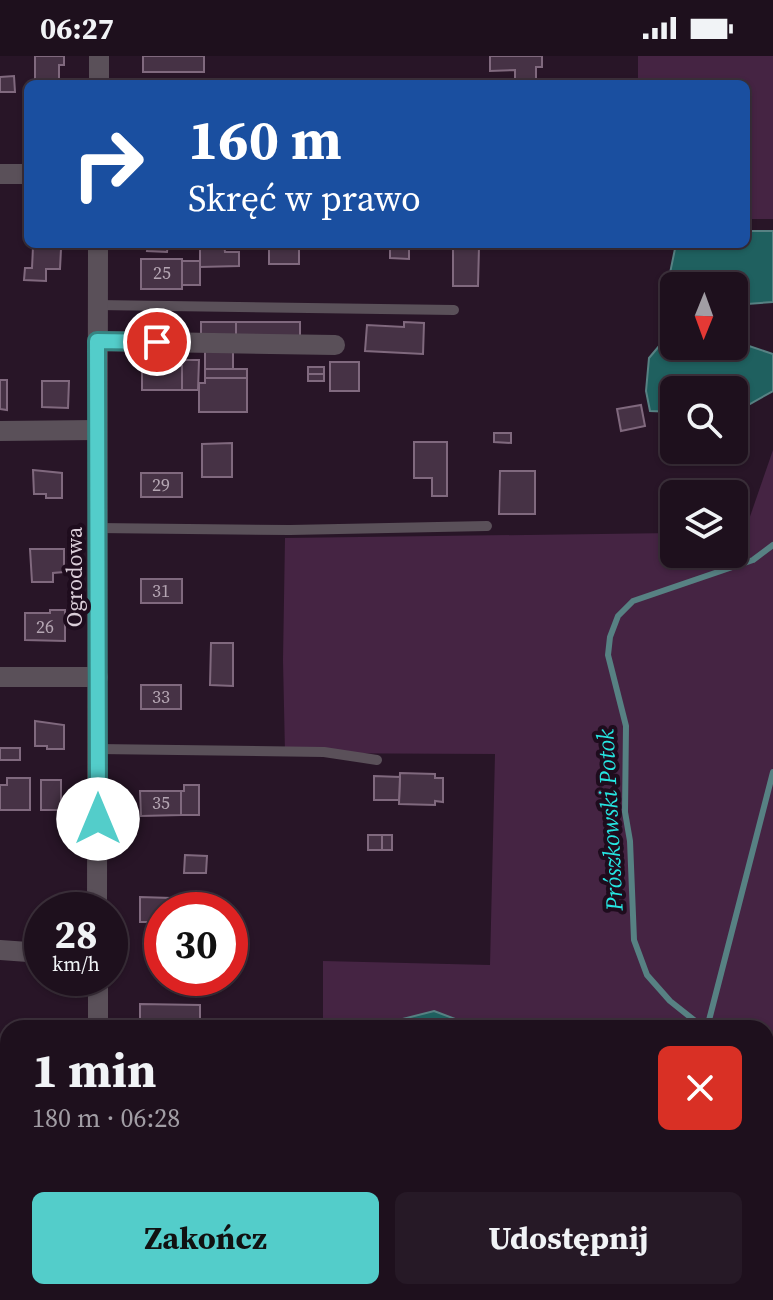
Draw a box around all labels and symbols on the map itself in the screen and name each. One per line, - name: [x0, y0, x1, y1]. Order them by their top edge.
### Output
- house number: 25: [153, 260, 171, 285]
- north arrow: [660, 272, 748, 360]
- pin: [123, 308, 191, 376]
- house number: 29: [152, 472, 170, 497]
- street label: Ogrodowa: [59, 526, 89, 627]
- house number: 31: [152, 578, 170, 603]
- house number: 26: [36, 614, 54, 639]
- house number: 33: [152, 684, 170, 709]
- water label: Prószkowski Potok: [588, 728, 631, 913]
- position arrow: [56, 777, 140, 861]
- house number: 35: [152, 790, 170, 815]
- speed limit sign: 30: [144, 892, 248, 996]

